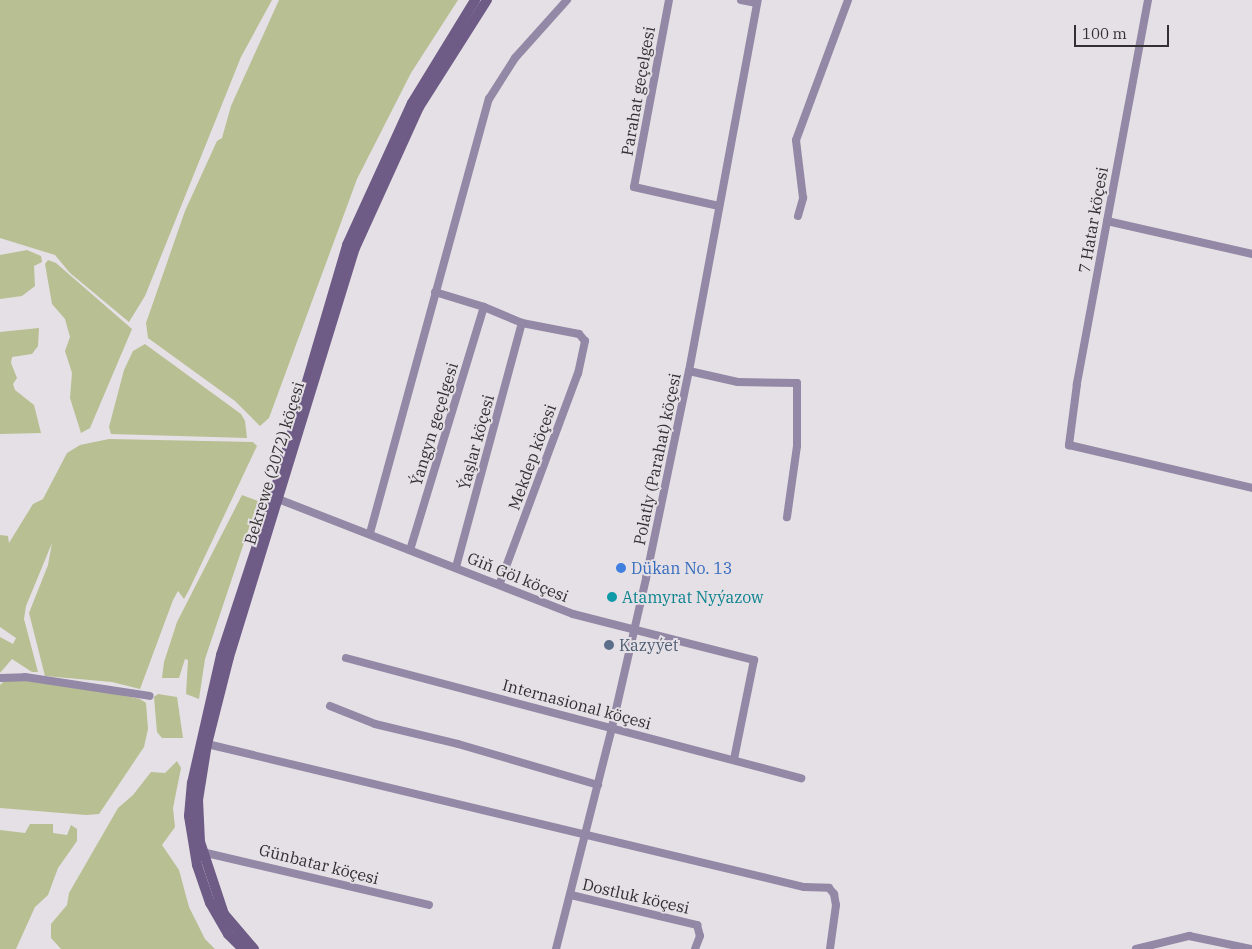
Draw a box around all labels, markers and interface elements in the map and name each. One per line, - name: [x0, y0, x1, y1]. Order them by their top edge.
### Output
- scale bar: [1077, 15, 1172, 47]
- text: 100 m: [1082, 24, 1127, 43]
- street label: Parahat geçelgesi: [617, 25, 659, 157]
- street label: 7 Hatar köçesi: [1074, 165, 1112, 275]
- street label: Ýangyn geçelgesi: [406, 360, 462, 488]
- street label: Polatly (Parahat) köçesi: [629, 371, 685, 547]
- street label: Bekrewe (2072) köçesi: [240, 379, 308, 547]
- street label: Ýaşlar köçesi: [454, 392, 498, 492]
- street label: Mekdep köçesi: [504, 401, 560, 513]
- street label: Giň Göl köçesi: [465, 548, 571, 606]
- place label: Dükan No. 13: [631, 558, 732, 578]
- marker: Dükan No. 13: [615, 562, 627, 574]
- place label: Atamyrat Nyýazow: [622, 587, 764, 607]
- marker: Atamyrat Nyýazow: [606, 591, 618, 603]
- place label: Kazyýet: [619, 635, 678, 655]
- marker: Kazyýet: [603, 639, 615, 651]
- street label: Internasional köçesi: [501, 675, 653, 733]
- street label: Günbatar köçesi: [257, 840, 381, 888]
- street label: Dostluk köçesi: [581, 874, 691, 918]

